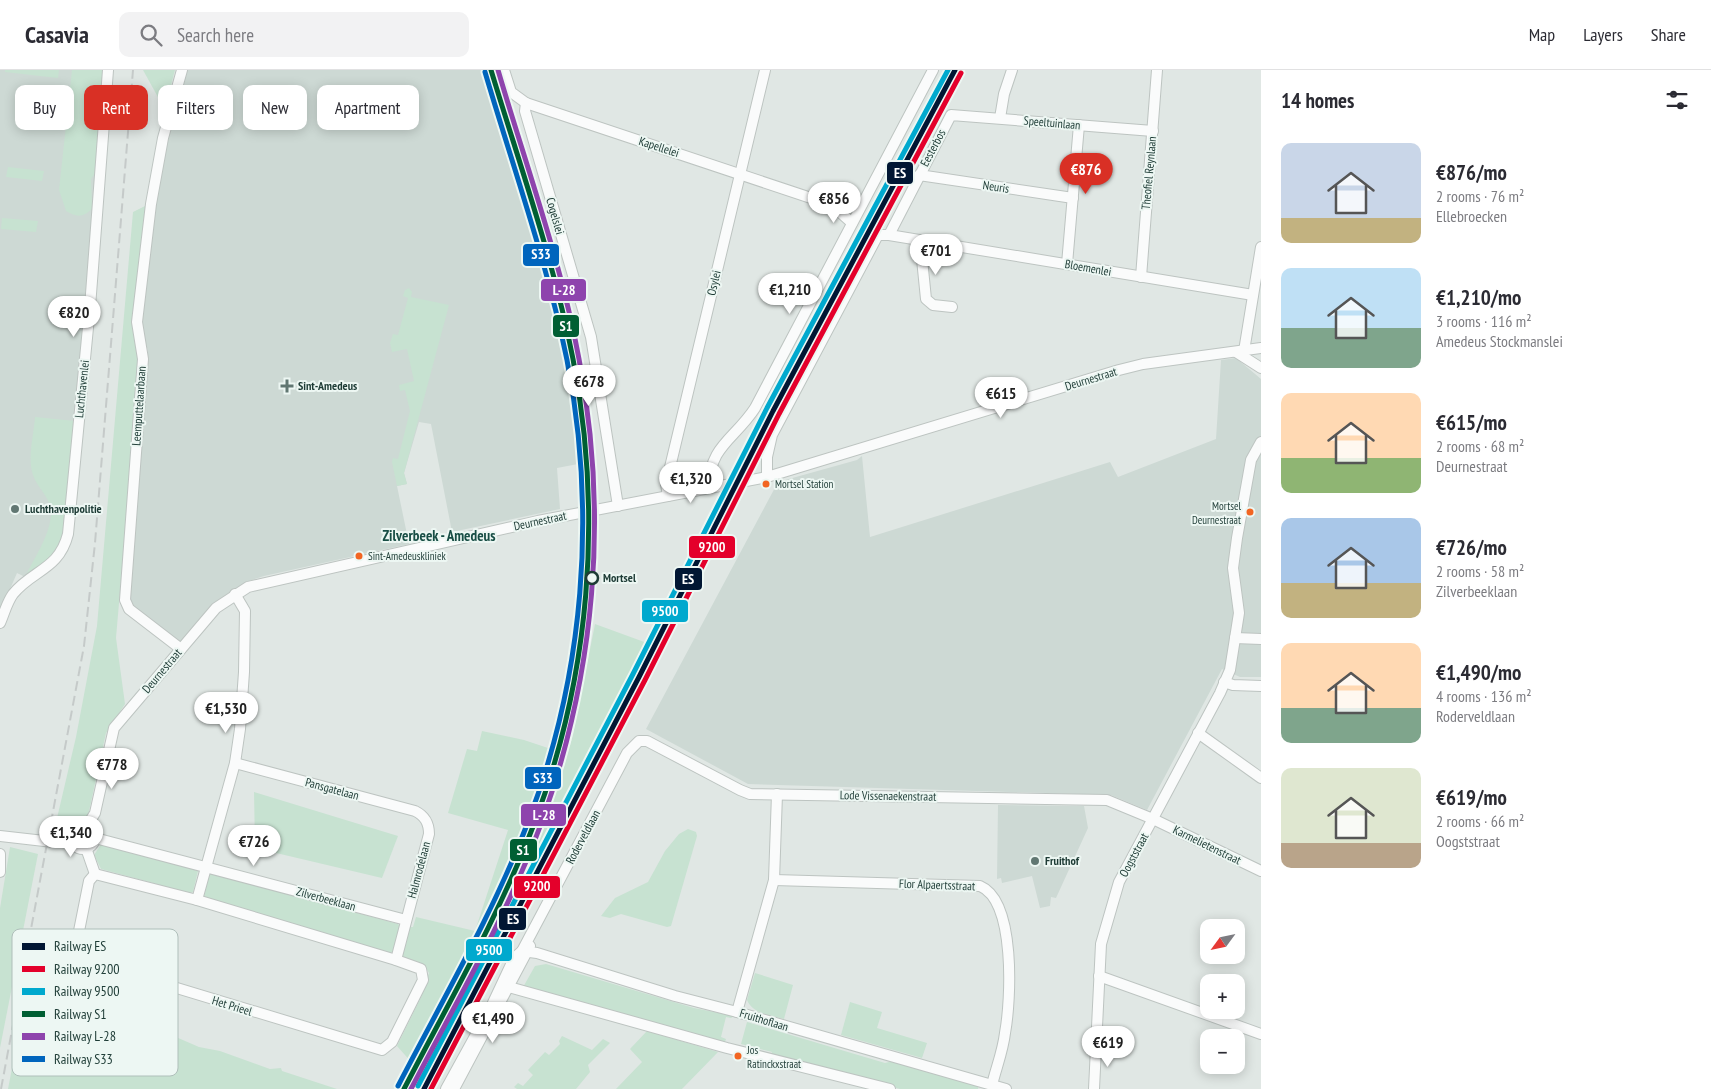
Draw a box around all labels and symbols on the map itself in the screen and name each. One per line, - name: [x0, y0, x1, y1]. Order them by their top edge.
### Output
- street label: Speeltuinlaan: [1023, 113, 1081, 132]
- street label: Eesterbos: [917, 127, 949, 169]
- street label: Kapellelei: [637, 133, 681, 160]
- street label: Theofiel Reynlaan: [1138, 136, 1159, 210]
- pin: €876: [1056, 152, 1116, 195]
- line badge: ES: [886, 161, 914, 185]
- text: ES: [894, 164, 906, 182]
- street label: Neuris: [982, 177, 1010, 196]
- pin: €856: [804, 182, 864, 224]
- street label: Cogelslei: [543, 196, 568, 236]
- pin: €701: [906, 234, 966, 276]
- line badge: S33: [522, 243, 560, 267]
- text: S33: [531, 245, 551, 263]
- street label: Bloemenlei: [1064, 256, 1113, 279]
- street label: Osylei: [703, 269, 724, 297]
- pin: €1,210: [749, 272, 831, 315]
- line badge: L-28: [540, 278, 587, 302]
- text: L-28: [553, 281, 575, 299]
- pin: €820: [44, 296, 104, 338]
- line badge: S1: [552, 314, 580, 338]
- text: S1: [560, 317, 572, 335]
- street label: Luchthavenlei: [71, 359, 92, 419]
- street label: Deurnestraat: [1063, 363, 1119, 394]
- pin: €678: [559, 364, 619, 407]
- street label: Leemputtelaarbaan: [128, 366, 149, 446]
- pin: €615: [971, 376, 1031, 419]
- place label: Sint-Amedeus: [298, 378, 357, 393]
- marker: Sint-Amedeus: [280, 379, 294, 393]
- pin: €1,320: [650, 462, 732, 504]
- place label: Mortsel Station: [775, 477, 834, 491]
- marker: Mortsel Station: [761, 479, 771, 489]
- place label: Mortsel Deurnestraat: [1192, 499, 1241, 527]
- place label: Luchthavenpolitie: [25, 501, 102, 516]
- marker: Luchthavenpolitie: [9, 503, 21, 515]
- street label: Deurnestraat: [512, 507, 568, 533]
- marker: Mortsel Deurnestraat: [1245, 507, 1255, 517]
- district label: Zilverbeek - Amedeus: [382, 526, 496, 545]
- line badge: 9200: [688, 535, 736, 559]
- text: 9200: [699, 538, 726, 556]
- place label: Sint-Amedeuskliniek: [368, 549, 447, 563]
- marker: Sint-Amedeuskliniek: [354, 551, 364, 561]
- line badge: ES: [674, 567, 703, 591]
- place label: Mortsel: [603, 570, 636, 585]
- text: ES: [682, 570, 694, 588]
- marker: Mortsel: [585, 571, 599, 585]
- line badge: 9500: [641, 599, 689, 623]
- text: 9500: [652, 602, 679, 620]
- street label: Deurnestraat: [139, 645, 185, 696]
- pin: €1,530: [185, 692, 267, 734]
- pin: €778: [82, 748, 142, 790]
- line badge: S33: [524, 766, 562, 790]
- text: S33: [533, 769, 553, 787]
- street label: Pansgatelaan: [304, 774, 361, 803]
- street label: Lode Vissenaekenstraat: [840, 787, 937, 804]
- line badge: L-28: [520, 803, 567, 827]
- text: L-28: [533, 806, 555, 824]
- street label: Roderveldlaan: [562, 807, 603, 866]
- pin: €1,340: [30, 816, 112, 858]
- street label: Karmelietenstraat: [1171, 822, 1244, 868]
- pin: €726: [224, 824, 284, 867]
- street label: Oogststraat: [1116, 830, 1152, 879]
- line badge: S1: [509, 838, 538, 862]
- street label: Halmrodelaan: [404, 840, 433, 900]
- text: S1: [517, 841, 529, 859]
- place label: Fruithof: [1045, 853, 1080, 868]
- marker: Fruithof: [1029, 855, 1041, 867]
- line badge: 9200: [513, 875, 561, 899]
- street label: Flor Alpaertsstraat: [899, 876, 976, 893]
- text: 9200: [524, 877, 551, 895]
- street label: Zilverbeeklaan: [295, 883, 357, 914]
- line badge: ES: [498, 907, 527, 931]
- text: ES: [507, 910, 519, 928]
- north arrow: [1200, 919, 1245, 964]
- legend: [12, 929, 178, 1076]
- text: Railway ES: [54, 937, 106, 955]
- line badge: 9500: [465, 938, 513, 962]
- text: 9500: [476, 941, 503, 959]
- text: Railway 9200: [54, 960, 120, 978]
- text: Railway 9500: [54, 982, 120, 1000]
- street label: Het Prieel: [210, 992, 254, 1019]
- pin: €1,490: [452, 1002, 534, 1044]
- text: Railway S1: [54, 1005, 107, 1023]
- street label: Fruithoflaan: [738, 1005, 790, 1034]
- pin: €619: [1078, 1026, 1138, 1068]
- text: Railway L-28: [54, 1027, 116, 1045]
- place label: Jos Ratinckxstraat: [746, 1043, 801, 1071]
- text: Railway S33: [54, 1050, 113, 1068]
- marker: Jos Ratinckxstraat: [733, 1051, 743, 1061]

